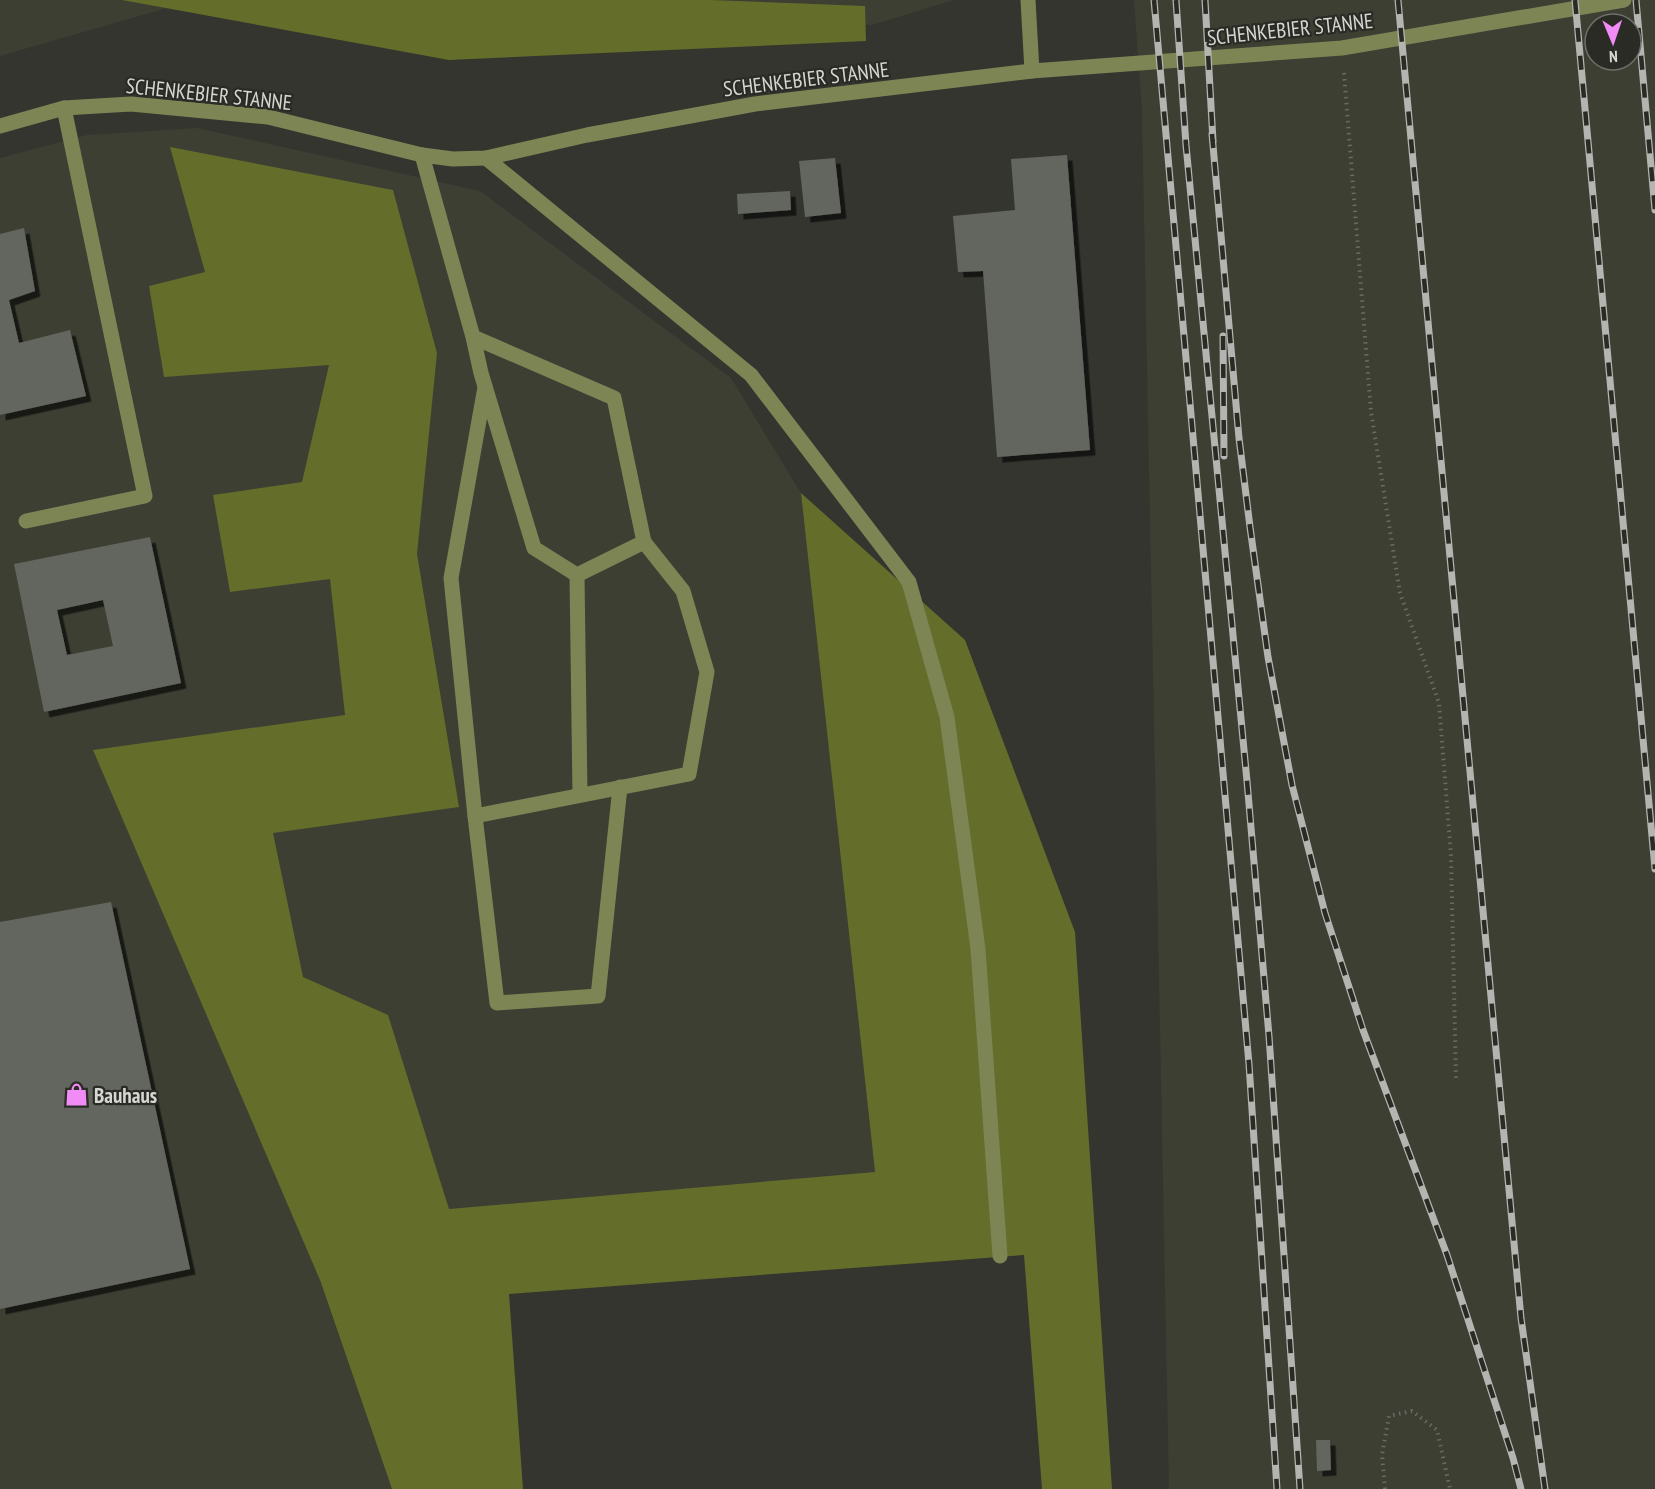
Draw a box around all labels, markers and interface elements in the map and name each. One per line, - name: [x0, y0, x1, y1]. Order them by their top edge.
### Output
- street label: SCHENKEBIER STANNE: [1206, 7, 1374, 51]
- north arrow: [1583, 12, 1643, 72]
- text: N: [1609, 47, 1618, 67]
- street label: SCHENKEBIER STANNE: [722, 55, 890, 103]
- street label: SCHENKEBIER STANNE: [125, 72, 293, 116]
- shop icon: Bauhaus: [63, 1082, 89, 1108]
- place label: Bauhaus: [94, 1082, 157, 1109]

